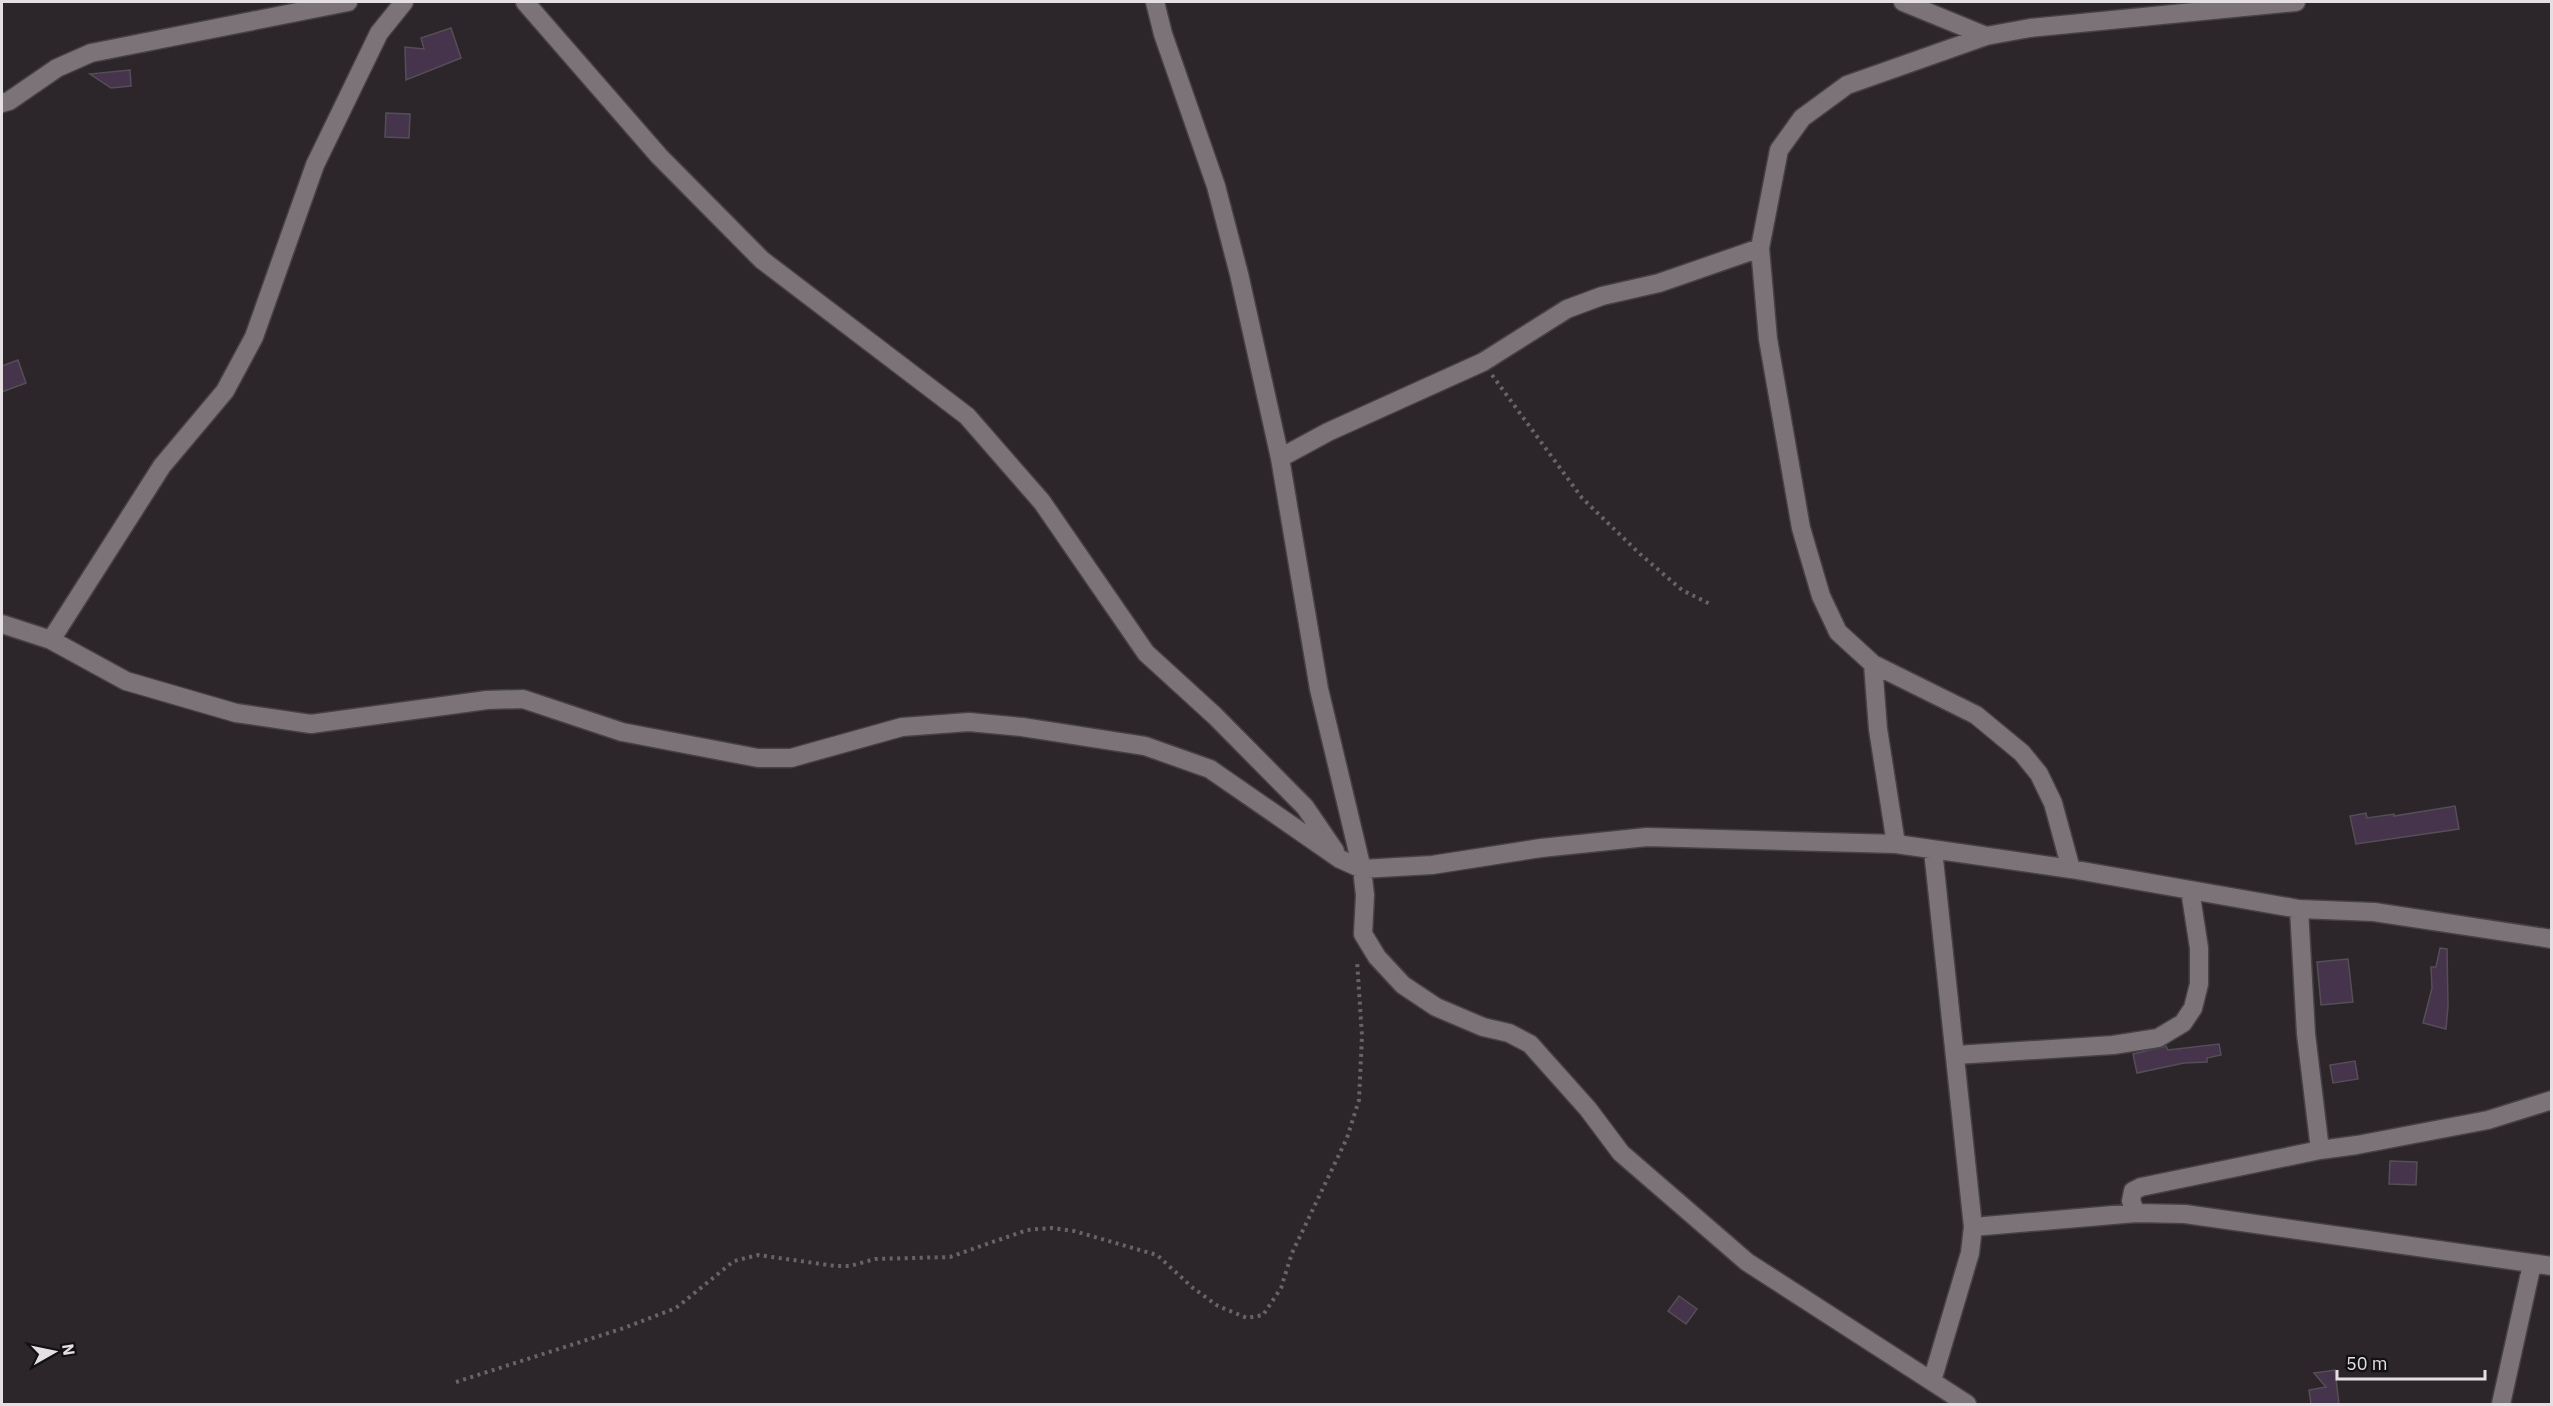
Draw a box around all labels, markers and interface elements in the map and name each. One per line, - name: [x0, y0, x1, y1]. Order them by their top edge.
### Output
- north arrow: [24, 1322, 84, 1382]
- text: N: [58, 1342, 80, 1357]
- scale bar: [2337, 1343, 2486, 1381]
- text: 50 m: [2346, 1352, 2388, 1375]

